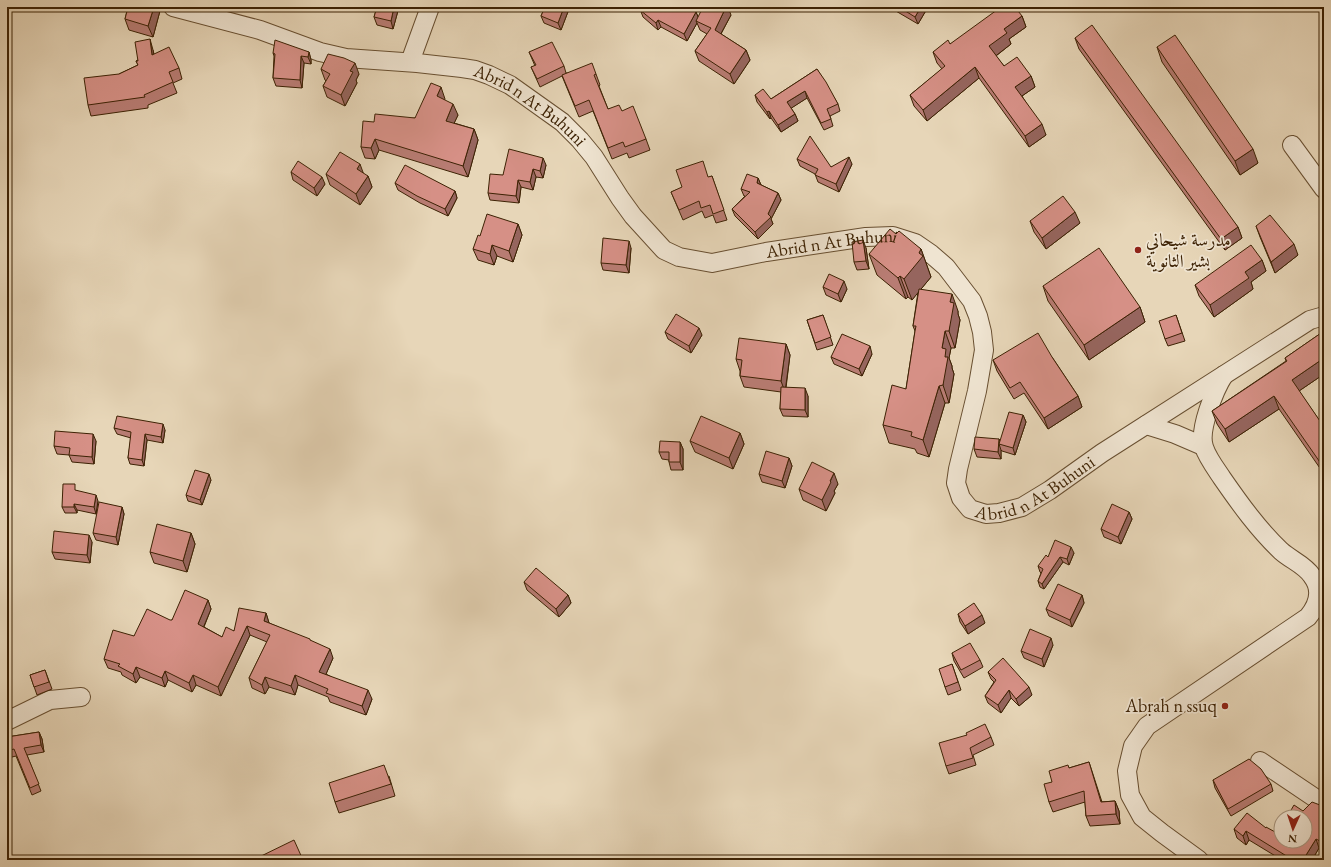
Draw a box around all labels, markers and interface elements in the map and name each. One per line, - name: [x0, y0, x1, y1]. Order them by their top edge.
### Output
- street label: Abrid n At Buhuni: [470, 58, 593, 151]
- street label: Abrid n At Buhuni: [763, 224, 902, 263]
- place label: مدرسة شيحاني بشير الثانوية: [1146, 228, 1231, 272]
- marker: مدرسة شيحاني بشير الثانوية: [1133, 245, 1143, 255]
- street label: Abrid n At Buhuni: [972, 450, 1099, 525]
- place label: Abṛah n ssuq: [1125, 694, 1218, 717]
- marker: Abṛah n ssuq: [1220, 701, 1230, 711]
- north arrow: [1273, 809, 1313, 849]
- text: N: [1288, 832, 1297, 846]

